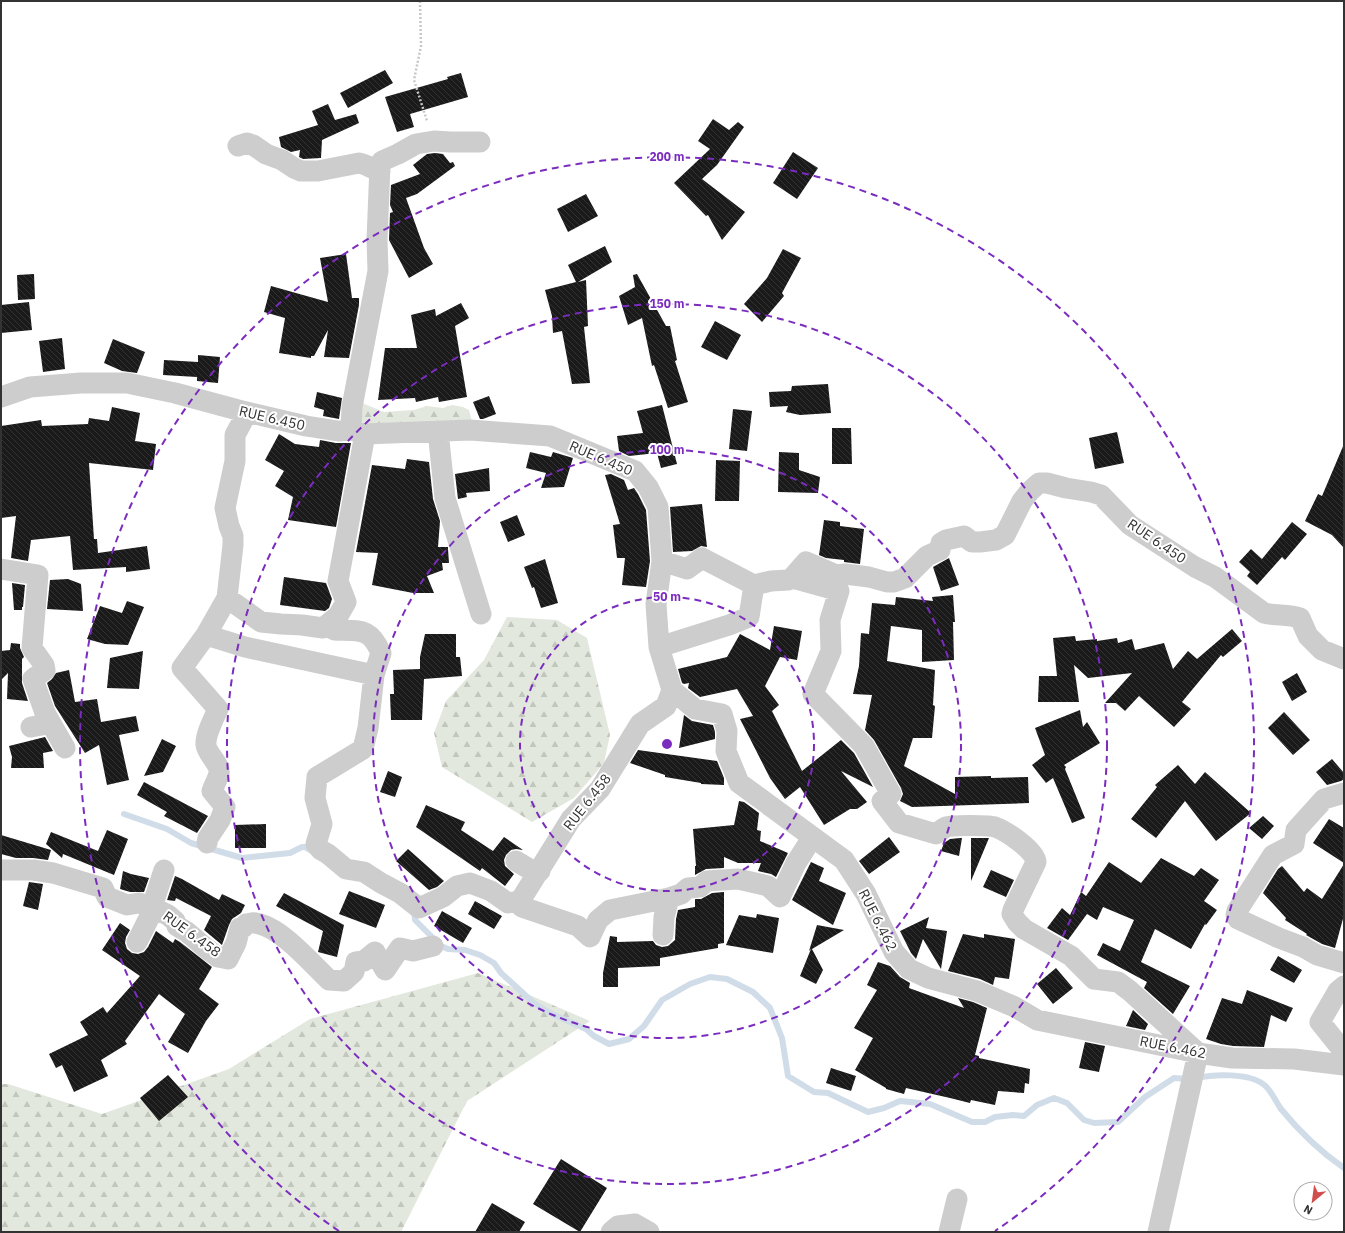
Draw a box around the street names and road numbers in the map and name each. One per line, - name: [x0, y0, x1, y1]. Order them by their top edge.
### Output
- street label: RUE 6.450: [237, 402, 307, 434]
- street label: RUE 6.450: [567, 437, 635, 479]
- street label: RUE 6.450: [1124, 515, 1190, 567]
- street label: RUE 6.458: [559, 770, 615, 834]
- street label: RUE 6.462: [855, 886, 901, 954]
- street label: RUE 6.458: [160, 907, 224, 961]
- street label: RUE 6.462: [1138, 1032, 1208, 1062]

